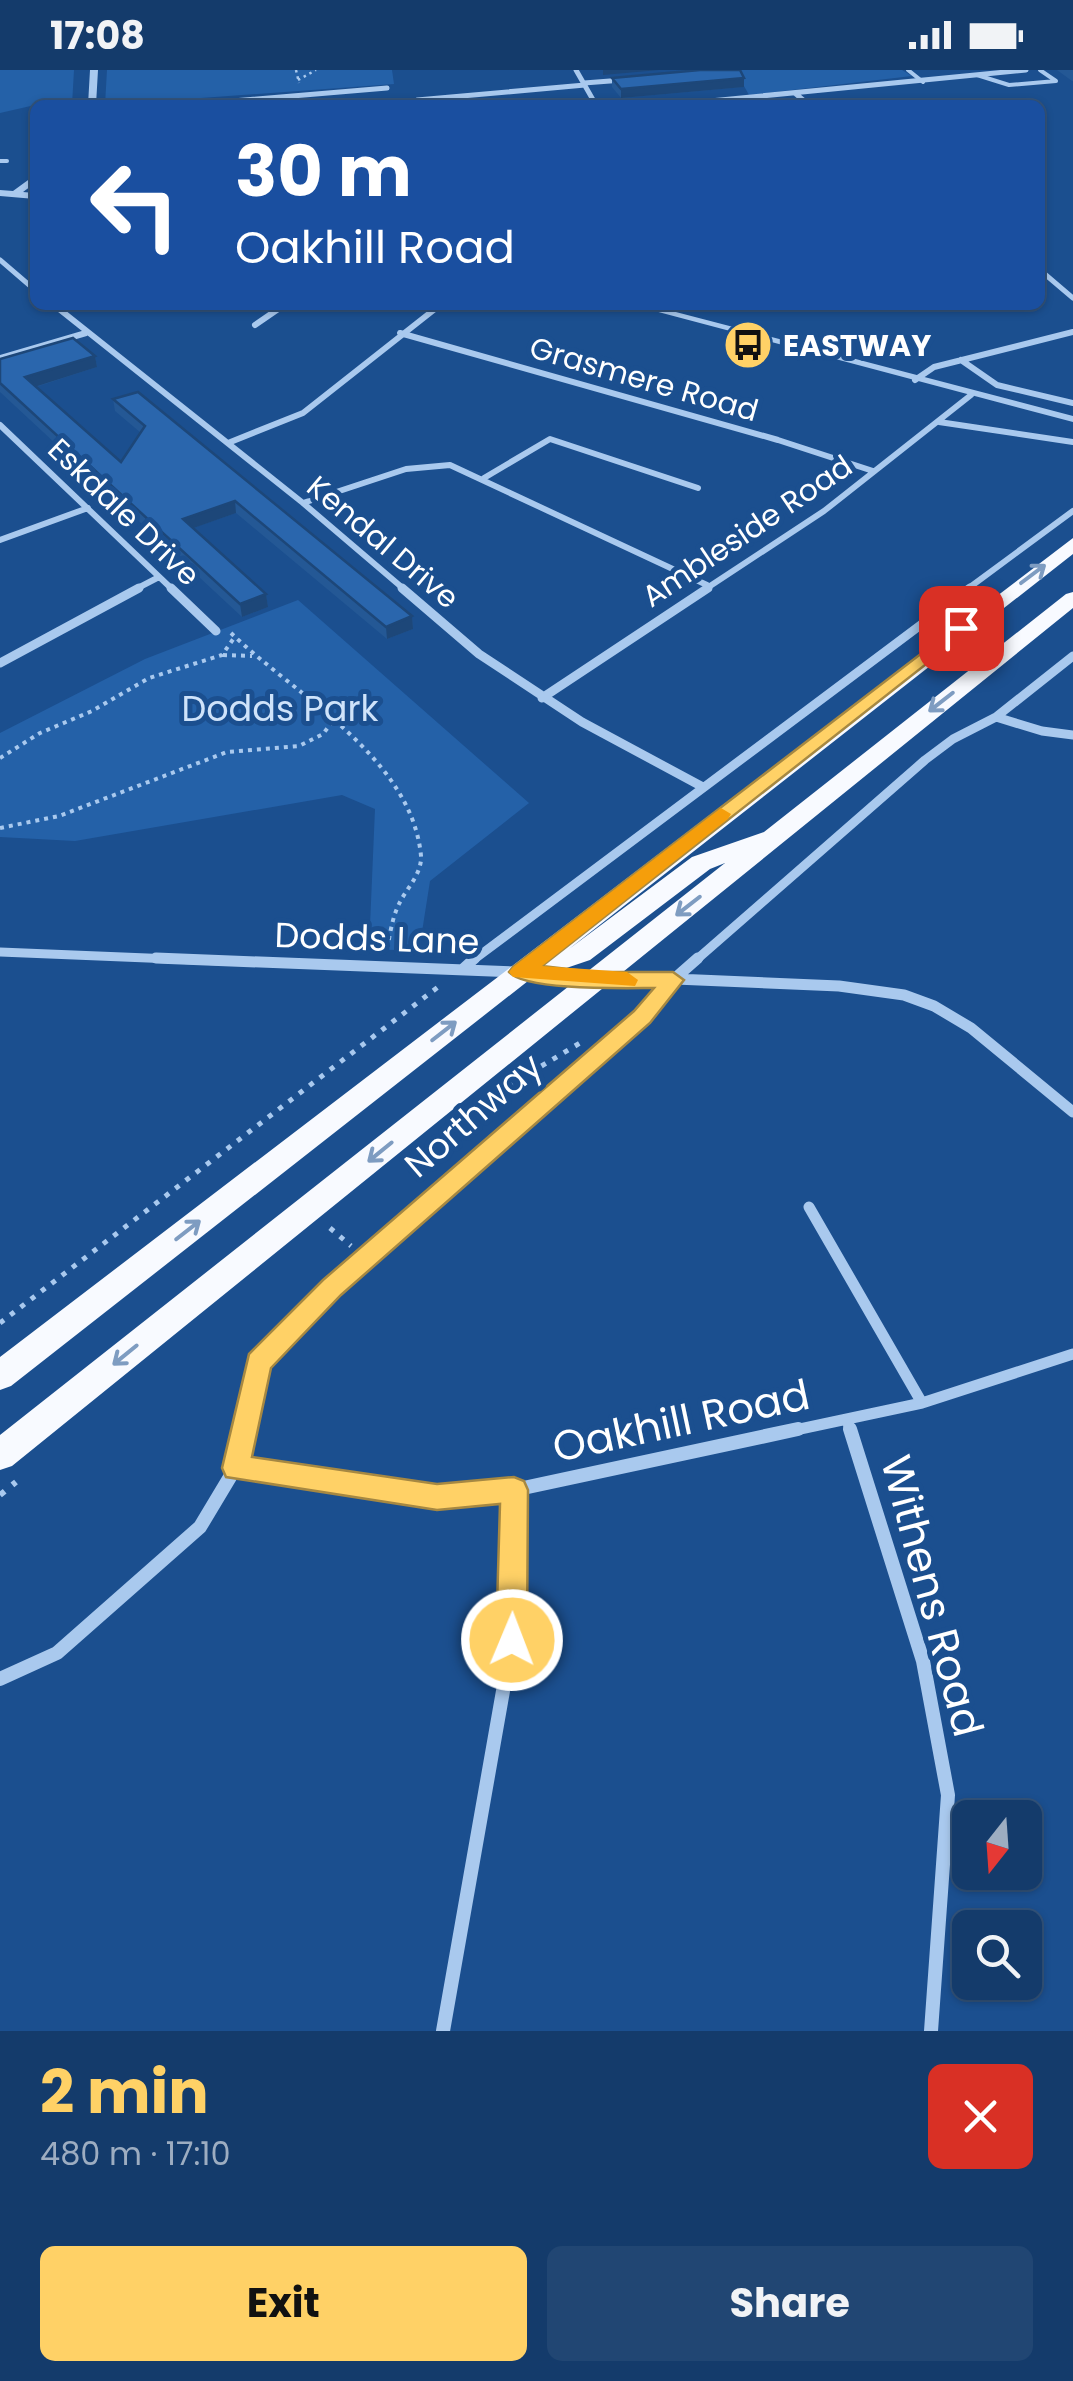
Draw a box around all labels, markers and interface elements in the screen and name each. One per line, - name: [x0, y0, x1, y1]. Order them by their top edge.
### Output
- text: 17:08: [50, 9, 145, 62]
- text: 30 m: [235, 122, 412, 221]
- icon: left: [70, 140, 200, 270]
- text: Oakhill Road: [235, 216, 515, 279]
- bus stop icon: EASTWAY: [722, 319, 774, 371]
- place label: EASTWAY: [783, 324, 931, 367]
- street label: Grasmere Road: [525, 326, 763, 432]
- street label: Eskdale Drive: [38, 428, 210, 596]
- street label: Ambleside Road: [633, 445, 861, 617]
- street label: Kendal Drive: [298, 465, 468, 619]
- one-way arrow: [1019, 563, 1046, 584]
- pin: [919, 586, 1004, 671]
- icon: arrive: [934, 601, 989, 656]
- park label: Dodds Park: [181, 684, 379, 733]
- one-way arrow: [929, 691, 955, 713]
- one-way arrow: [675, 895, 702, 916]
- street label: Dodds Lane: [274, 910, 480, 966]
- one-way arrow: [430, 1021, 457, 1042]
- street label: Northway: [394, 1041, 552, 1188]
- one-way arrow: [367, 1141, 393, 1163]
- one-way arrow: [174, 1219, 200, 1241]
- one-way arrow: [113, 1344, 139, 1366]
- street label: Oakhill Road: [547, 1365, 815, 1477]
- street label: Withens Road: [866, 1449, 998, 1743]
- position arrow: [460, 1588, 564, 1692]
- north arrow: [952, 1800, 1042, 1890]
- map controls: [952, 1800, 1042, 2000]
- button: search: [952, 1910, 1042, 2000]
- text: 2 min: [40, 2050, 209, 2134]
- button: close: [928, 2064, 1033, 2169]
- text: 480 m · 17:10: [40, 2131, 231, 2176]
- button: Exit: [40, 2246, 527, 2361]
- button: Share: [547, 2246, 1033, 2361]

